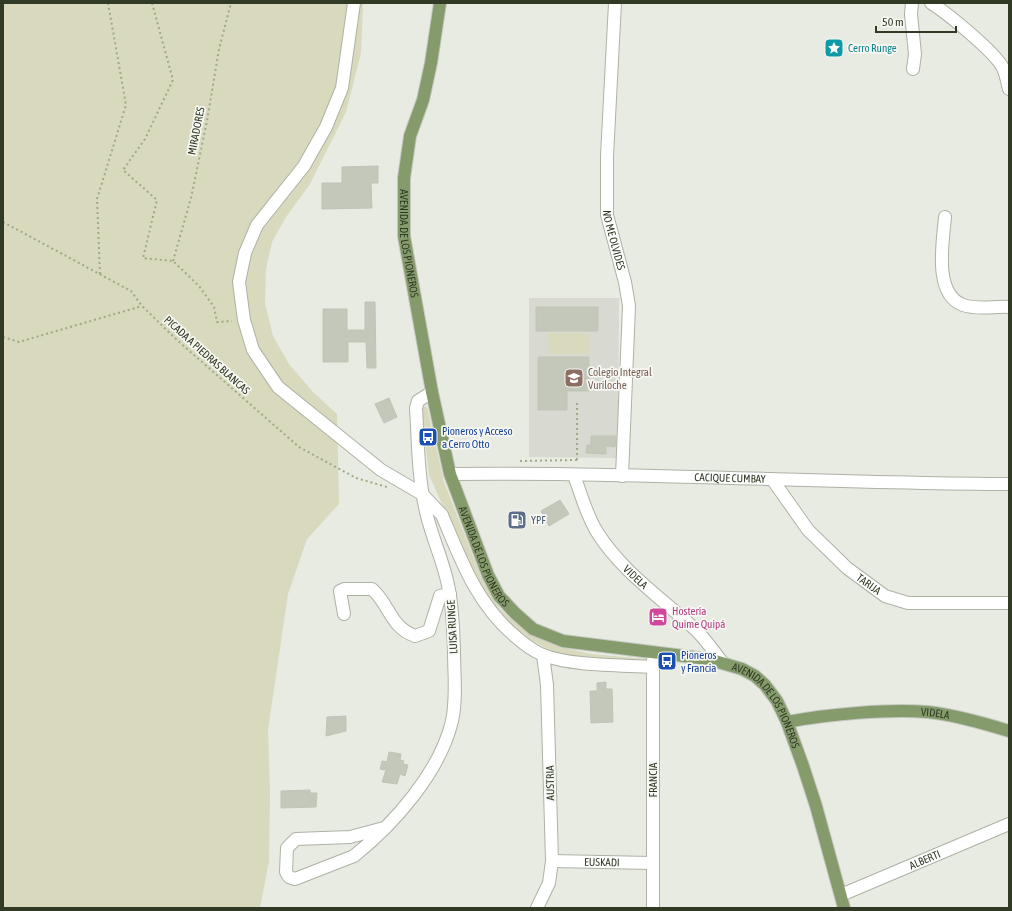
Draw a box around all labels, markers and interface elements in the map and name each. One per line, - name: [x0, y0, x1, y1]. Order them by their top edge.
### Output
- scale bar: [876, 8, 956, 34]
- text: 50 m: [882, 15, 904, 29]
- place icon: Cerro Runge: [823, 37, 845, 59]
- place label: Cerro Runge: [848, 42, 897, 54]
- street label: MIRADORES: [185, 106, 207, 156]
- street label: AVENIDA DE LOS PIONEROS: [398, 189, 421, 299]
- street label: NO ME OLVIDES: [601, 210, 628, 272]
- street label: PICADA A PIEDRAS BLANCAS: [162, 313, 252, 397]
- place label: Colegio Integral Vuriloche: [588, 366, 652, 391]
- school or university icon: Colegio Integral Vuriloche: [563, 367, 585, 389]
- place label: Pioneros y Acceso a Cerro Otto: [442, 425, 513, 450]
- bus stop icon: Pioneros y Acceso a Cerro Otto: [417, 426, 439, 448]
- street label: CACIQUE CUMBAY: [694, 471, 766, 485]
- street label: AVENIDA DE LOS PIONEROS: [457, 505, 512, 609]
- fuel station icon: YPF: [506, 509, 528, 531]
- place label: YPF: [531, 514, 546, 526]
- street label: VIDELA: [621, 563, 651, 592]
- street label: TARIJA: [854, 571, 884, 597]
- street label: LUISA RUNGE: [445, 599, 459, 654]
- place label: Hostería Quime Quipá: [672, 605, 725, 630]
- hotel icon: Hostería Quime Quipá: [647, 606, 669, 628]
- place label: Pioneros y Francia: [681, 649, 717, 674]
- bus stop icon: Pioneros y Francia: [656, 650, 678, 672]
- street label: AVENIDA DE LOS PIONEROS: [731, 660, 802, 750]
- street label: VIDELA: [921, 706, 951, 721]
- street label: FRANCIA: [647, 762, 659, 797]
- street label: AUSTRIA: [544, 765, 556, 801]
- street label: ALBERTI: [907, 848, 942, 871]
- street label: EUSKADI: [584, 856, 620, 868]

